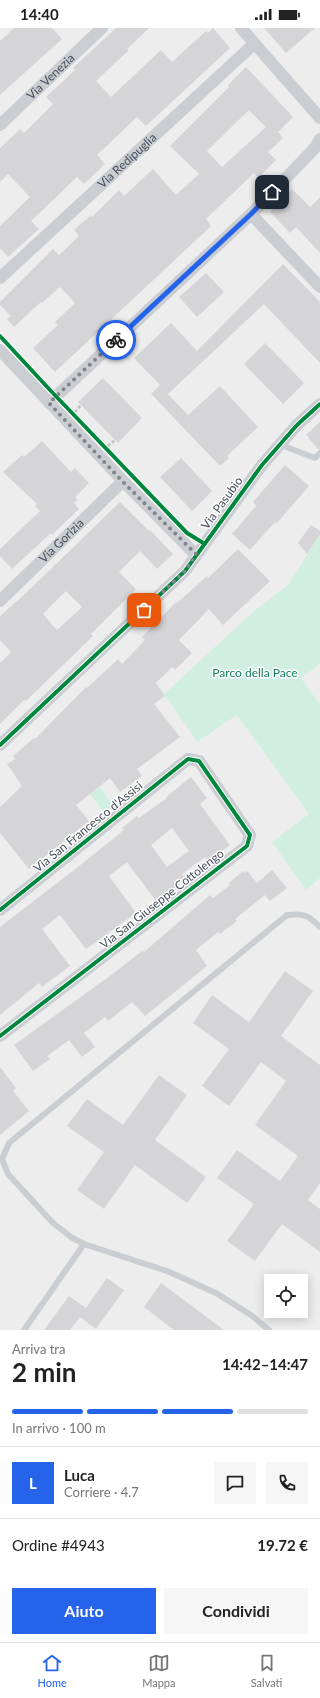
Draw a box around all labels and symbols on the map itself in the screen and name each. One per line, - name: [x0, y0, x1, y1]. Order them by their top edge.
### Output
- street label: Via Venezia: [23, 50, 78, 103]
- street label: Via Redipuglia: [94, 130, 159, 191]
- pin: [255, 175, 289, 209]
- courier: [96, 320, 136, 360]
- street label: Via Pasubio: [198, 473, 246, 532]
- street label: Via Gorizia: [36, 515, 87, 566]
- pin: [127, 593, 161, 627]
- park label: Parco della Pace: [212, 665, 298, 680]
- street label: Via San Francesco d'Assisi: [30, 778, 145, 875]
- street label: Via San Giuseppe Cottolengo: [97, 845, 227, 952]

